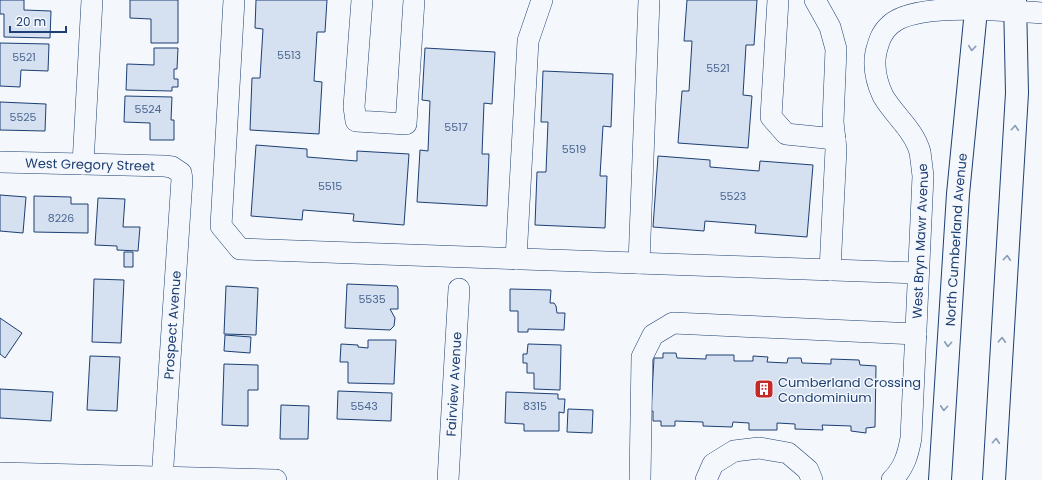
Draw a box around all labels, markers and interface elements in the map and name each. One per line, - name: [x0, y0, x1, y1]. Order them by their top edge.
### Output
- scale bar: [10, 8, 66, 34]
- text: 20 m: [16, 13, 46, 30]
- one-way arrow: [968, 45, 977, 51]
- house number: 5513: [277, 47, 301, 63]
- house number: 5521: [12, 49, 36, 65]
- house number: 5521: [706, 60, 730, 76]
- house number: 5524: [134, 101, 162, 117]
- house number: 5525: [9, 109, 37, 125]
- house number: 5517: [444, 119, 468, 135]
- one-way arrow: [1010, 125, 1019, 131]
- house number: 5519: [562, 141, 586, 157]
- street label: North Cumberland Avenue: [941, 152, 972, 327]
- street label: West Gregory Street: [25, 154, 155, 176]
- street label: West Bryn Mawr Avenue: [907, 162, 933, 319]
- house number: 5515: [318, 178, 342, 194]
- house number: 5523: [720, 188, 746, 204]
- house number: 8226: [48, 210, 74, 226]
- one-way arrow: [1002, 255, 1011, 261]
- street label: Prospect Avenue: [159, 270, 186, 380]
- house number: 5535: [358, 291, 386, 307]
- street label: Fairview Avenue: [442, 331, 467, 437]
- one-way arrow: [998, 337, 1006, 343]
- one-way arrow: [944, 341, 953, 347]
- place label: Cumberland Crossing Condominium: [778, 373, 921, 407]
- building icon: Cumberland Crossing Condominium: [753, 378, 775, 400]
- house number: 5543: [350, 398, 378, 414]
- house number: 8315: [523, 398, 547, 414]
- one-way arrow: [940, 405, 949, 411]
- one-way arrow: [992, 438, 1001, 444]

